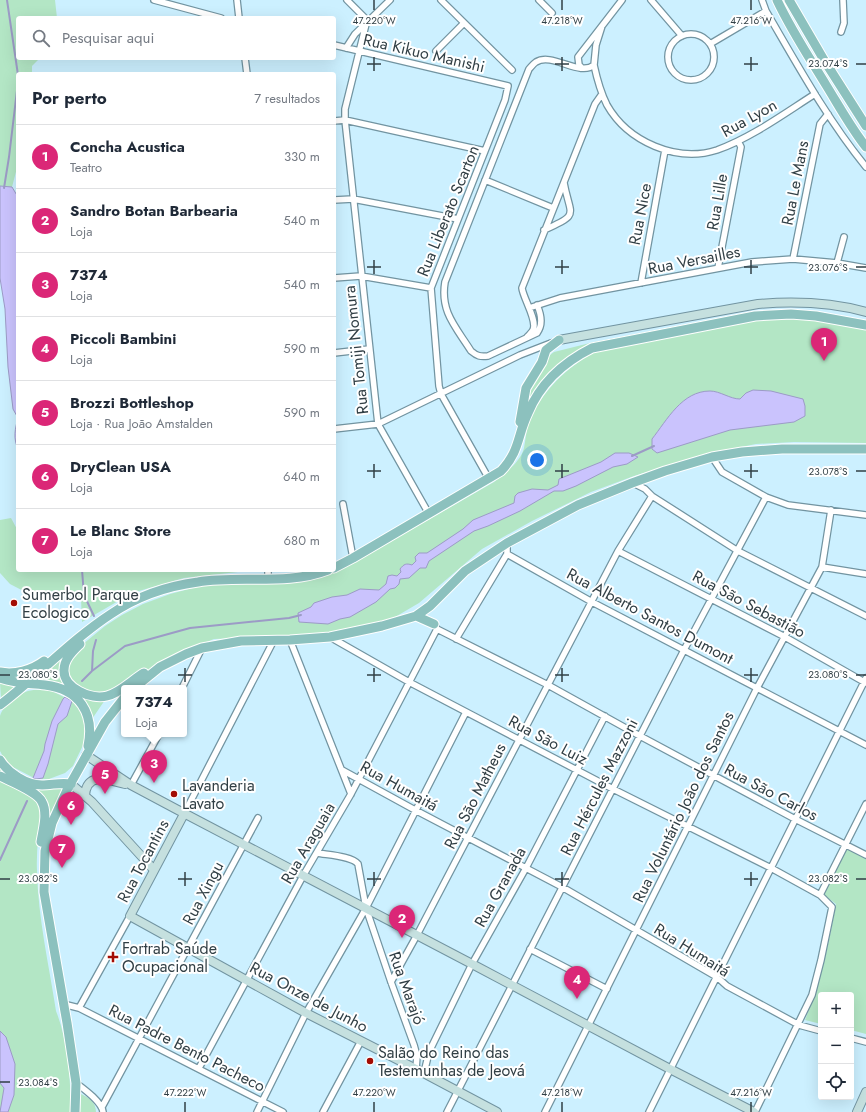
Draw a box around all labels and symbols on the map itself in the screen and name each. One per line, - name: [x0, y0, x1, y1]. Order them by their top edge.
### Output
- text: 47.220°W: [352, 13, 396, 28]
- text: 47.218°W: [541, 13, 583, 28]
- text: 47.216°W: [730, 13, 772, 28]
- street label: Rua Kikuo Manishi: [361, 28, 487, 78]
- text: 23.074°S: [808, 56, 848, 71]
- street label: Rua Lyon: [717, 93, 781, 143]
- street label: Rua Le Mans: [776, 139, 814, 227]
- street label: Rua Liberato Scarton: [411, 142, 485, 280]
- street label: Rua Lille: [701, 172, 733, 232]
- street label: Rua Nice: [623, 181, 657, 247]
- street label: Rua Versailles: [646, 240, 742, 280]
- text: 23.076°S: [808, 260, 848, 275]
- street label: Rua Tomiji Nomura: [338, 285, 374, 415]
- pin: 1: [811, 328, 837, 361]
- your location: [527, 450, 547, 470]
- text: 23.078°S: [809, 464, 848, 479]
- street label: Rua Alberto Santos Dumont: [563, 562, 738, 670]
- street label: Rua São Sebastião: [689, 565, 810, 644]
- place label: Sumerbol Parque Ecologico: [22, 583, 139, 624]
- marker: Sumerbol Parque Ecologico: [9, 598, 19, 608]
- text: 23.080°S: [18, 667, 58, 682]
- text: 23.080°S: [808, 667, 848, 682]
- street label: Rua Voluntário João dos Santos: [627, 708, 739, 906]
- street label: Rua São Luiz: [504, 709, 592, 771]
- street label: Rua Hércules Mazzoni: [554, 715, 644, 859]
- street label: Rua São Matheus: [438, 739, 512, 853]
- pin: 3: [141, 750, 167, 783]
- street label: Rua Humaitá: [356, 755, 442, 817]
- street label: Rua São Carlos: [720, 758, 822, 826]
- pin: 5: [92, 761, 118, 794]
- place label: Lavanderia Lavato: [182, 774, 255, 815]
- marker: Lavanderia Lavato: [169, 789, 179, 799]
- pin: 6: [58, 792, 84, 825]
- street label: Rua Araguaia: [275, 798, 341, 888]
- street label: Rua Tocantins: [111, 815, 175, 907]
- pin: 7: [49, 835, 75, 868]
- street label: Rua Granada: [469, 843, 531, 931]
- street label: Rua Xingu: [177, 857, 229, 929]
- text: 23.082°S: [18, 871, 58, 886]
- text: 23.082°S: [808, 871, 848, 886]
- pin: 2: [389, 905, 415, 938]
- street label: Rua Humaitá: [650, 918, 734, 982]
- place label: Fortrab Saúde Ocupacional: [122, 937, 217, 978]
- street label: Rua Marajó: [383, 948, 431, 1028]
- marker: Fortrab Saúde Ocupacional: [107, 951, 119, 963]
- street label: Rua Onze de Junho: [246, 956, 372, 1038]
- pin: 4: [564, 966, 590, 999]
- street label: Rua Padre Bento Pacheco: [105, 999, 269, 1098]
- place label: Salão do Reino das Testemunhas de Jeová: [378, 1041, 525, 1082]
- marker: Salão do Reino das Testemunhas de Jeová: [365, 1056, 375, 1066]
- text: 23.084°S: [18, 1075, 58, 1090]
- text: 47.222°W: [164, 1085, 207, 1100]
- text: 47.220°W: [352, 1085, 396, 1100]
- text: 47.218°W: [541, 1085, 583, 1100]
- text: 47.216°W: [730, 1085, 772, 1100]

